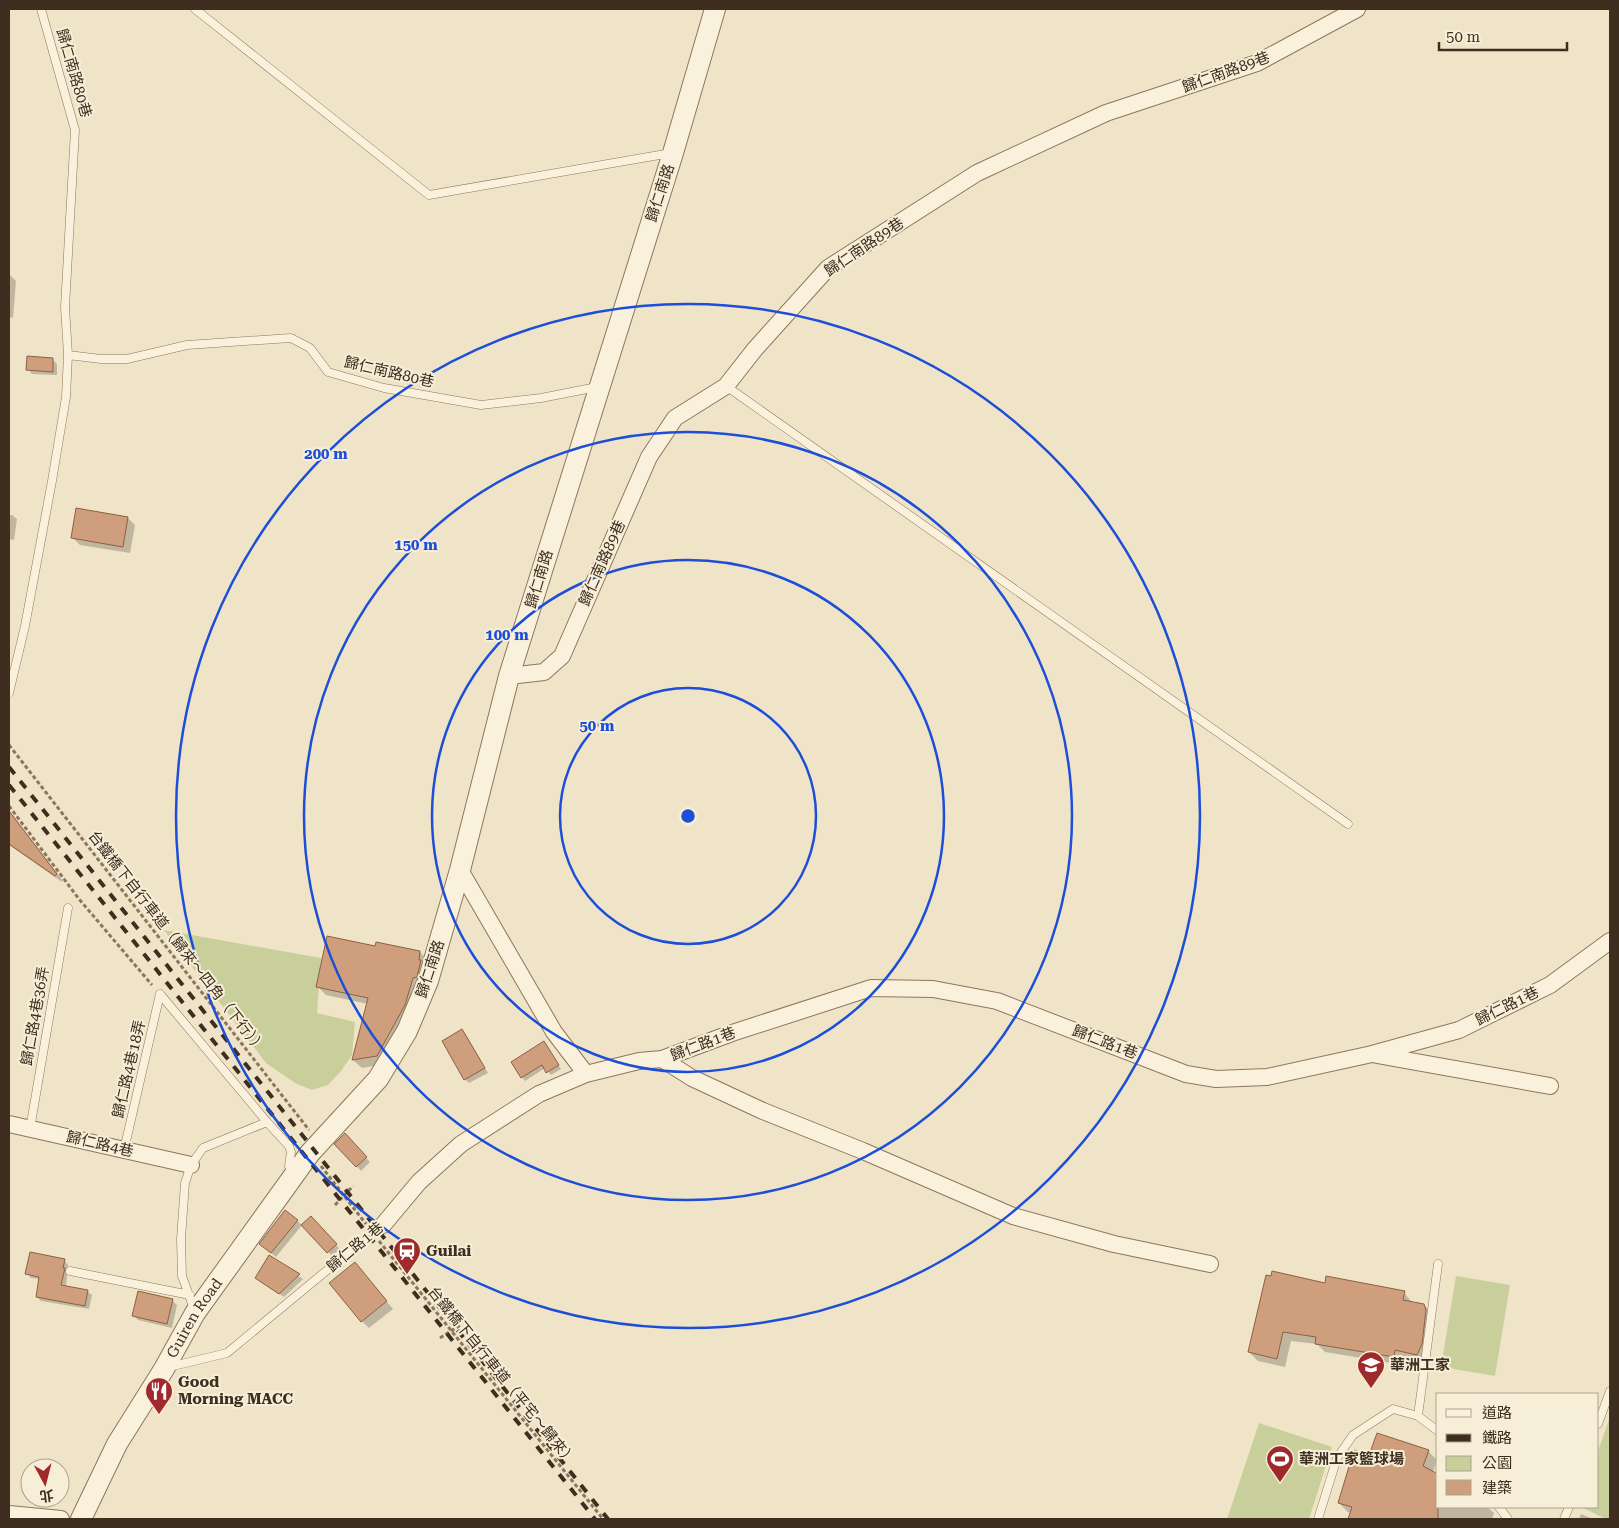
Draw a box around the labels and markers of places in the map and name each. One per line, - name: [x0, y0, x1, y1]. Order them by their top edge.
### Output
- centre of rings: [679, 807, 697, 825]
- station icon: Guilai: [392, 1236, 422, 1275]
- place label: Guilai: [426, 1242, 471, 1260]
- school or university icon: 華洲工家: [1356, 1350, 1386, 1389]
- place label: 華洲工家: [1390, 1356, 1450, 1374]
- place label: Good Morning MACC: [178, 1373, 293, 1408]
- restaurant icon: Good Morning MACC: [144, 1376, 174, 1415]
- sports icon: 華洲工家籃球場: [1265, 1444, 1295, 1483]
- place label: 華洲工家籃球場: [1299, 1450, 1404, 1468]

